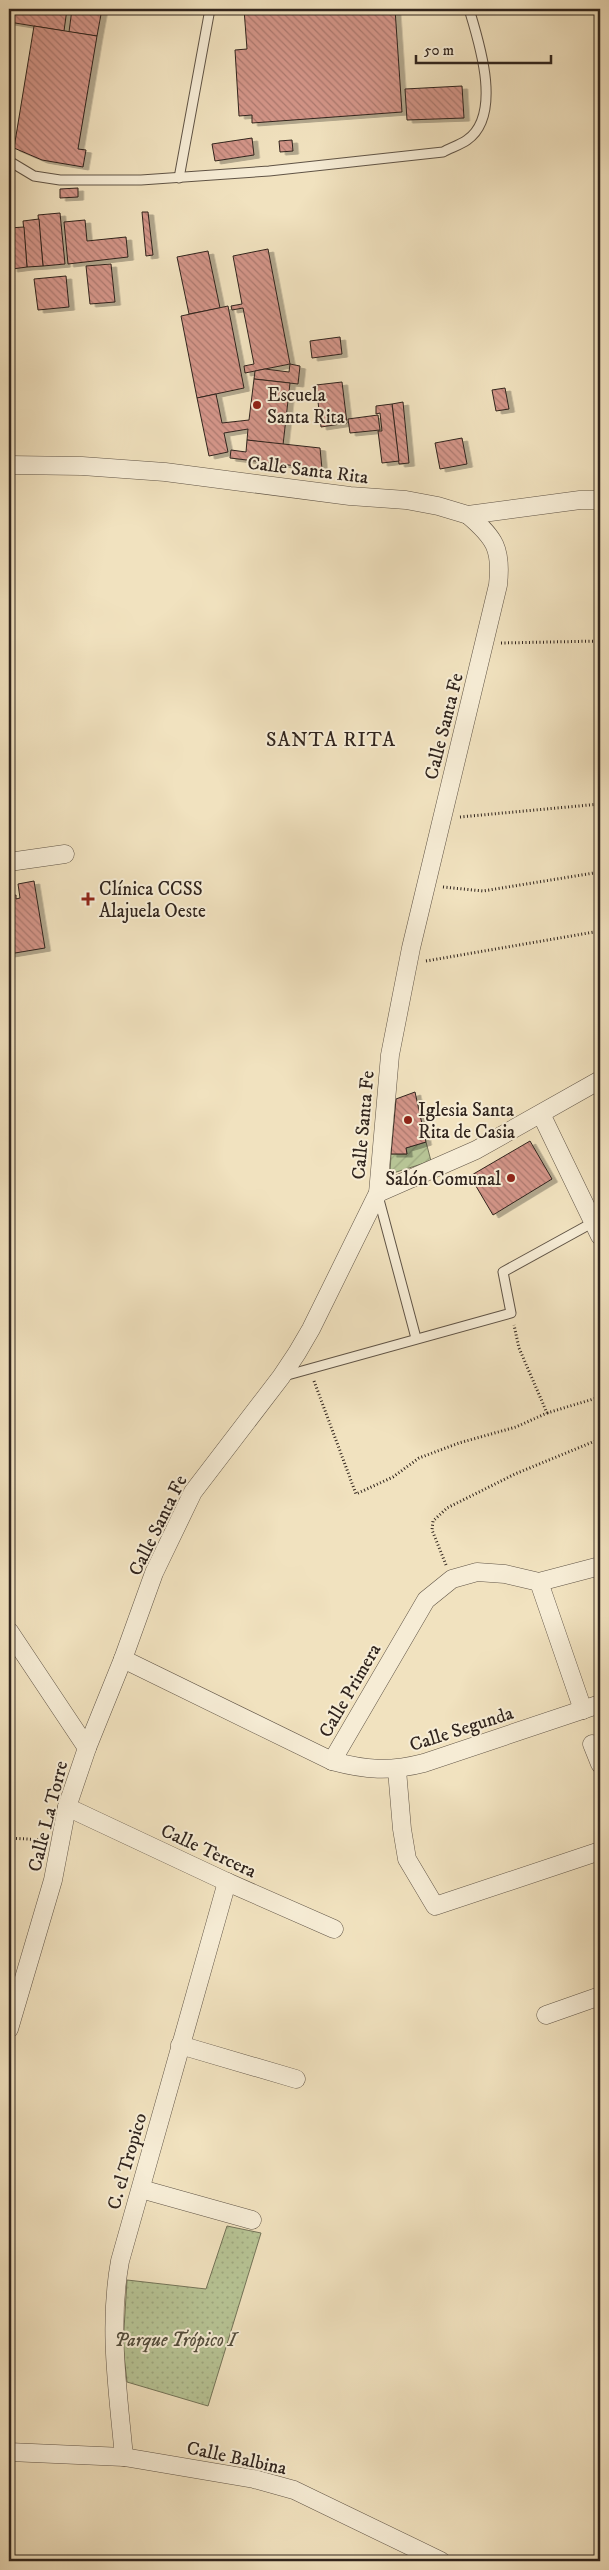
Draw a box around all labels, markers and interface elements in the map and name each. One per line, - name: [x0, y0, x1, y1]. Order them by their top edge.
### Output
- scale bar: [416, 32, 552, 64]
- text: 50 m: [424, 41, 454, 60]
- place label: Escuela Santa Rita: [267, 384, 345, 429]
- marker: Escuela Santa Rita: [251, 399, 263, 411]
- street label: Calle Santa Rita: [246, 452, 370, 489]
- street label: Calle Santa Fe: [420, 671, 469, 782]
- district label: SANTA RITA: [266, 728, 396, 753]
- place label: Clínica CCSS Alajuela Oeste: [99, 878, 206, 923]
- marker: Clínica CCSS Alajuela Oeste: [81, 892, 95, 906]
- street label: Calle Santa Fe: [347, 1070, 380, 1180]
- place label: Iglesia Santa Rita de Casia: [418, 1099, 515, 1144]
- marker: Iglesia Santa Rita de Casia: [402, 1114, 414, 1126]
- place label: Salón Comunal: [385, 1168, 501, 1191]
- marker: Salón Comunal: [505, 1172, 517, 1184]
- street label: Calle Santa Fe: [124, 1471, 193, 1580]
- street label: Calle Primera: [314, 1640, 386, 1742]
- street label: Calle Segunda: [407, 1702, 516, 1757]
- street label: Calle La Torre: [24, 1758, 73, 1874]
- street label: Calle Tercera: [157, 1819, 260, 1883]
- street label: C. el Tropico: [103, 2110, 152, 2212]
- park label: Parque Trópico I: [114, 2329, 239, 2353]
- street label: Calle Balbina: [185, 2437, 289, 2480]

